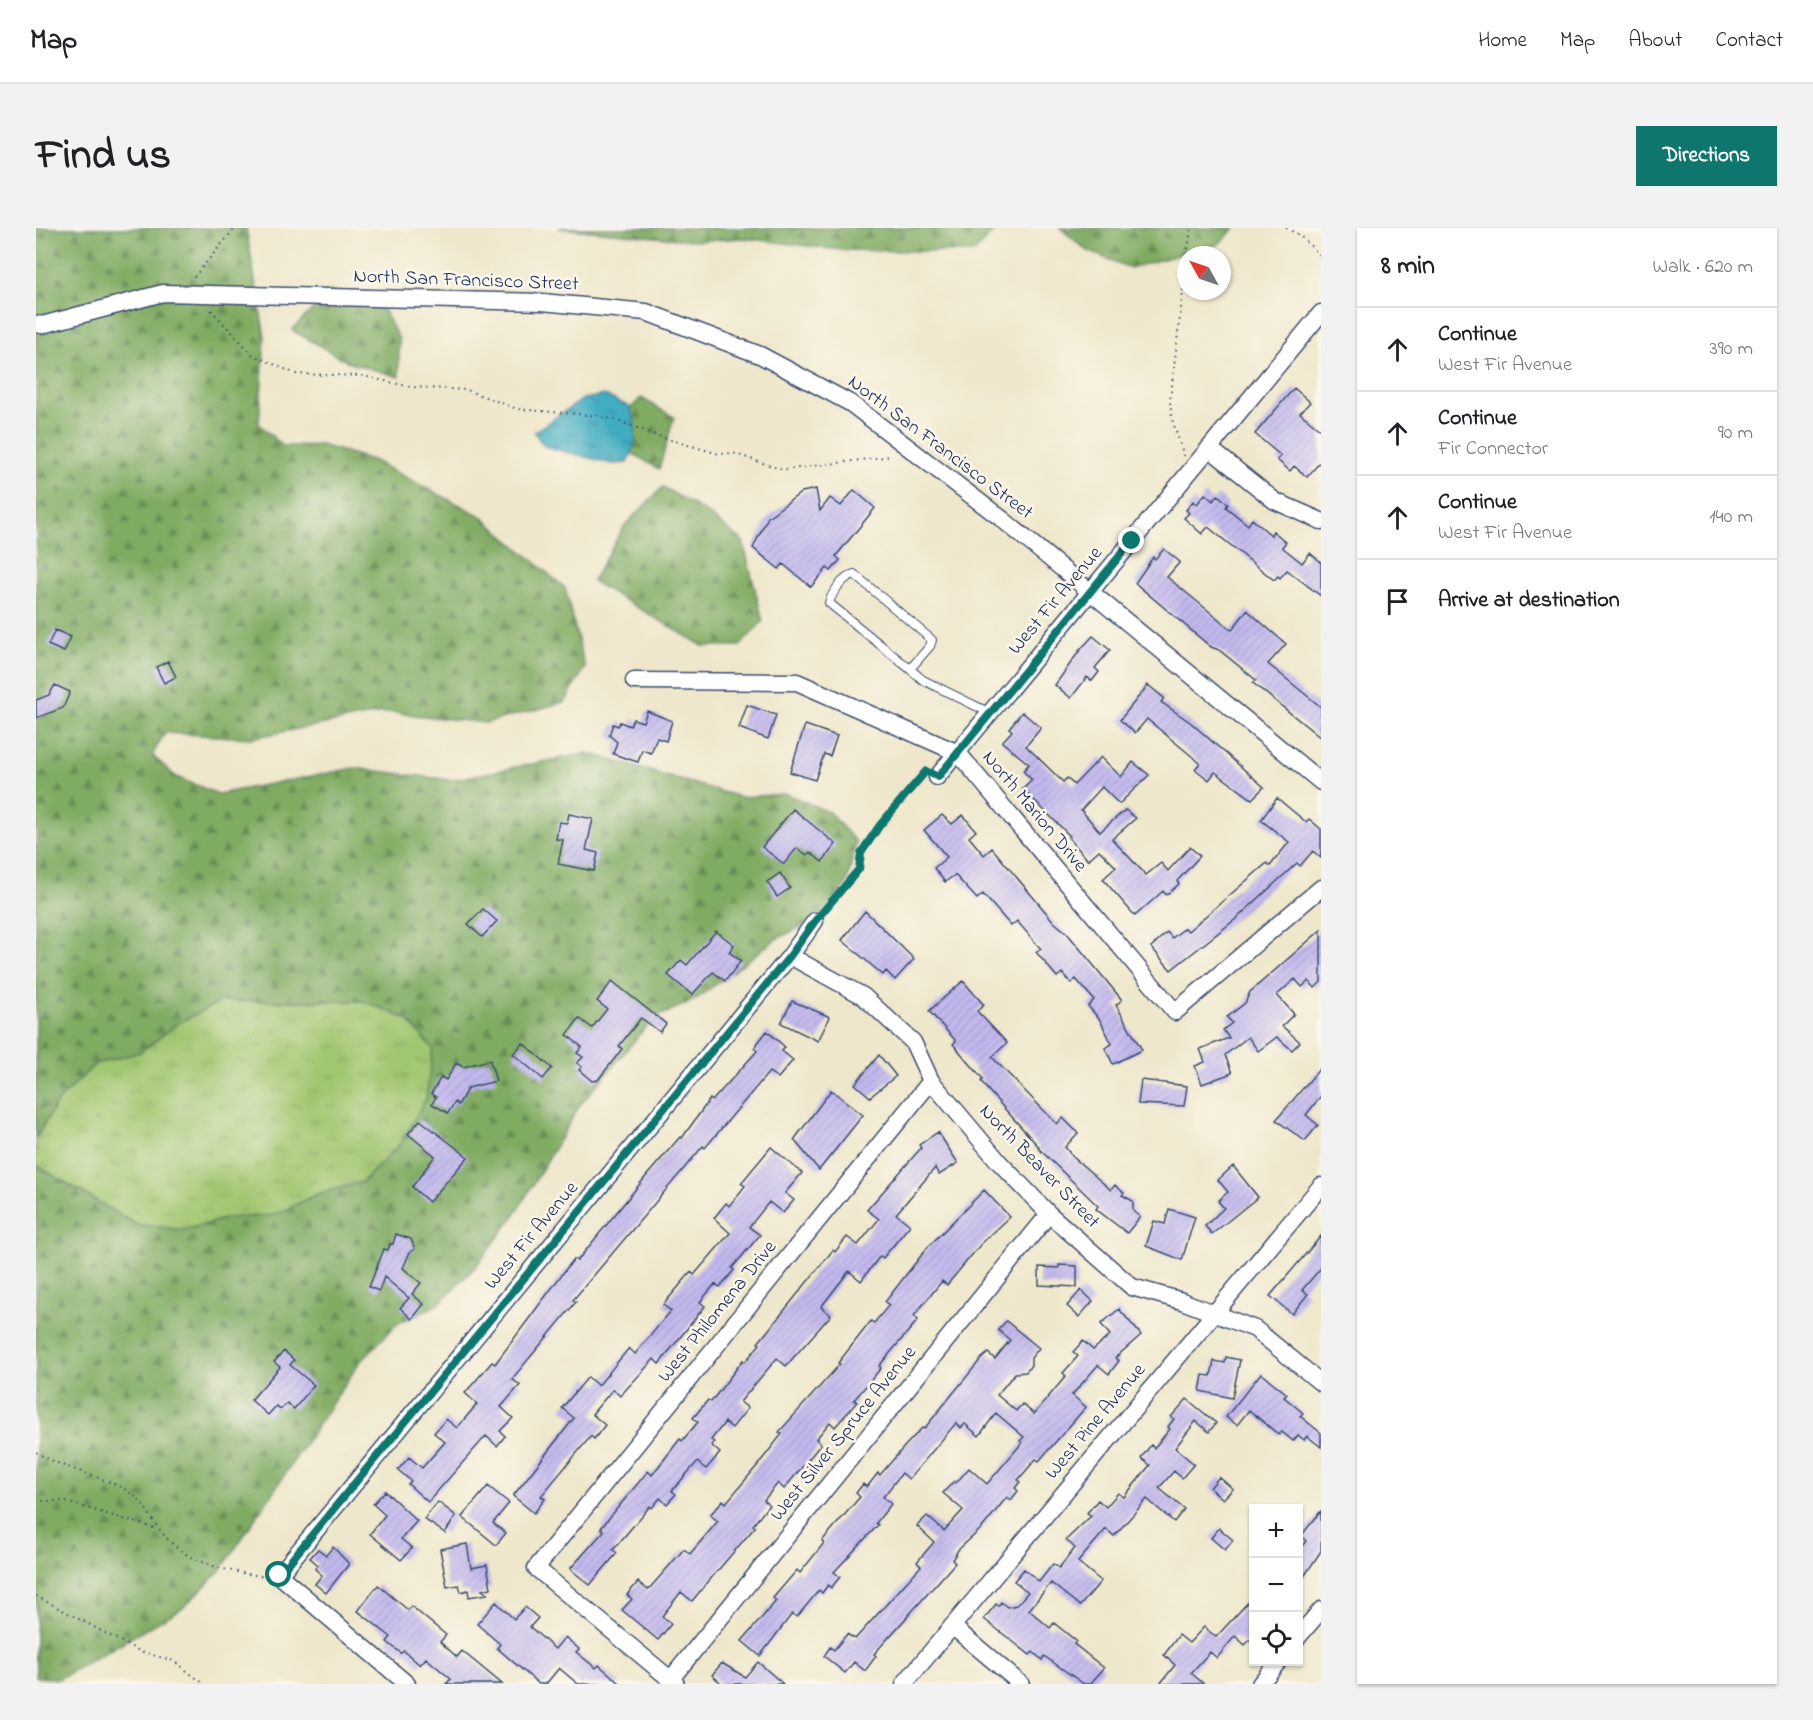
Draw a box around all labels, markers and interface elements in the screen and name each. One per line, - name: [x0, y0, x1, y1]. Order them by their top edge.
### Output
- text: Map: [30, 21, 77, 62]
- text: Home: [1478, 26, 1527, 56]
- text: Map: [1560, 26, 1595, 56]
- text: About: [1628, 26, 1682, 56]
- text: Contact: [1715, 26, 1783, 56]
- text: Find us: [36, 126, 171, 187]
- button: Directions: [1636, 126, 1777, 186]
- north arrow: [1177, 246, 1231, 300]
- text: 8 min: [1381, 248, 1435, 286]
- text: Walk · 620 m: [1652, 253, 1753, 282]
- street label: North San Francisco Street: [353, 263, 579, 299]
- text: Continue: [1438, 319, 1517, 351]
- icon: ahead: [1381, 333, 1414, 366]
- text: 390 m: [1710, 335, 1753, 364]
- text: West Fir Avenue: [1438, 351, 1572, 380]
- street label: North San Francisco Street: [841, 369, 1039, 528]
- text: Continue: [1438, 403, 1517, 435]
- icon: ahead: [1381, 417, 1414, 450]
- text: 90 m: [1718, 419, 1753, 448]
- text: Fir Connector: [1438, 435, 1548, 464]
- text: Continue: [1438, 487, 1517, 519]
- icon: ahead: [1381, 501, 1414, 534]
- text: 140 m: [1709, 503, 1753, 532]
- text: West Fir Avenue: [1438, 519, 1572, 548]
- route end: [1118, 527, 1144, 553]
- street label: West Fir Avenue: [1002, 540, 1110, 662]
- icon: arrive: [1381, 585, 1414, 618]
- text: Arrive at destination: [1438, 585, 1620, 617]
- street label: North Marion Drive: [974, 745, 1094, 879]
- street label: North Beaver Street: [972, 1098, 1106, 1236]
- street label: West Fir Avenue: [478, 1175, 586, 1297]
- street label: West Philomena Drive: [652, 1235, 785, 1389]
- street label: West Silver Spruce Avenue: [764, 1340, 924, 1528]
- street label: West Pine Avenue: [1039, 1358, 1153, 1486]
- map controls: [1249, 1504, 1303, 1666]
- button: +: [1249, 1504, 1303, 1558]
- button: −: [1249, 1558, 1303, 1612]
- route start: [265, 1561, 291, 1587]
- button: locate: [1249, 1612, 1303, 1666]

